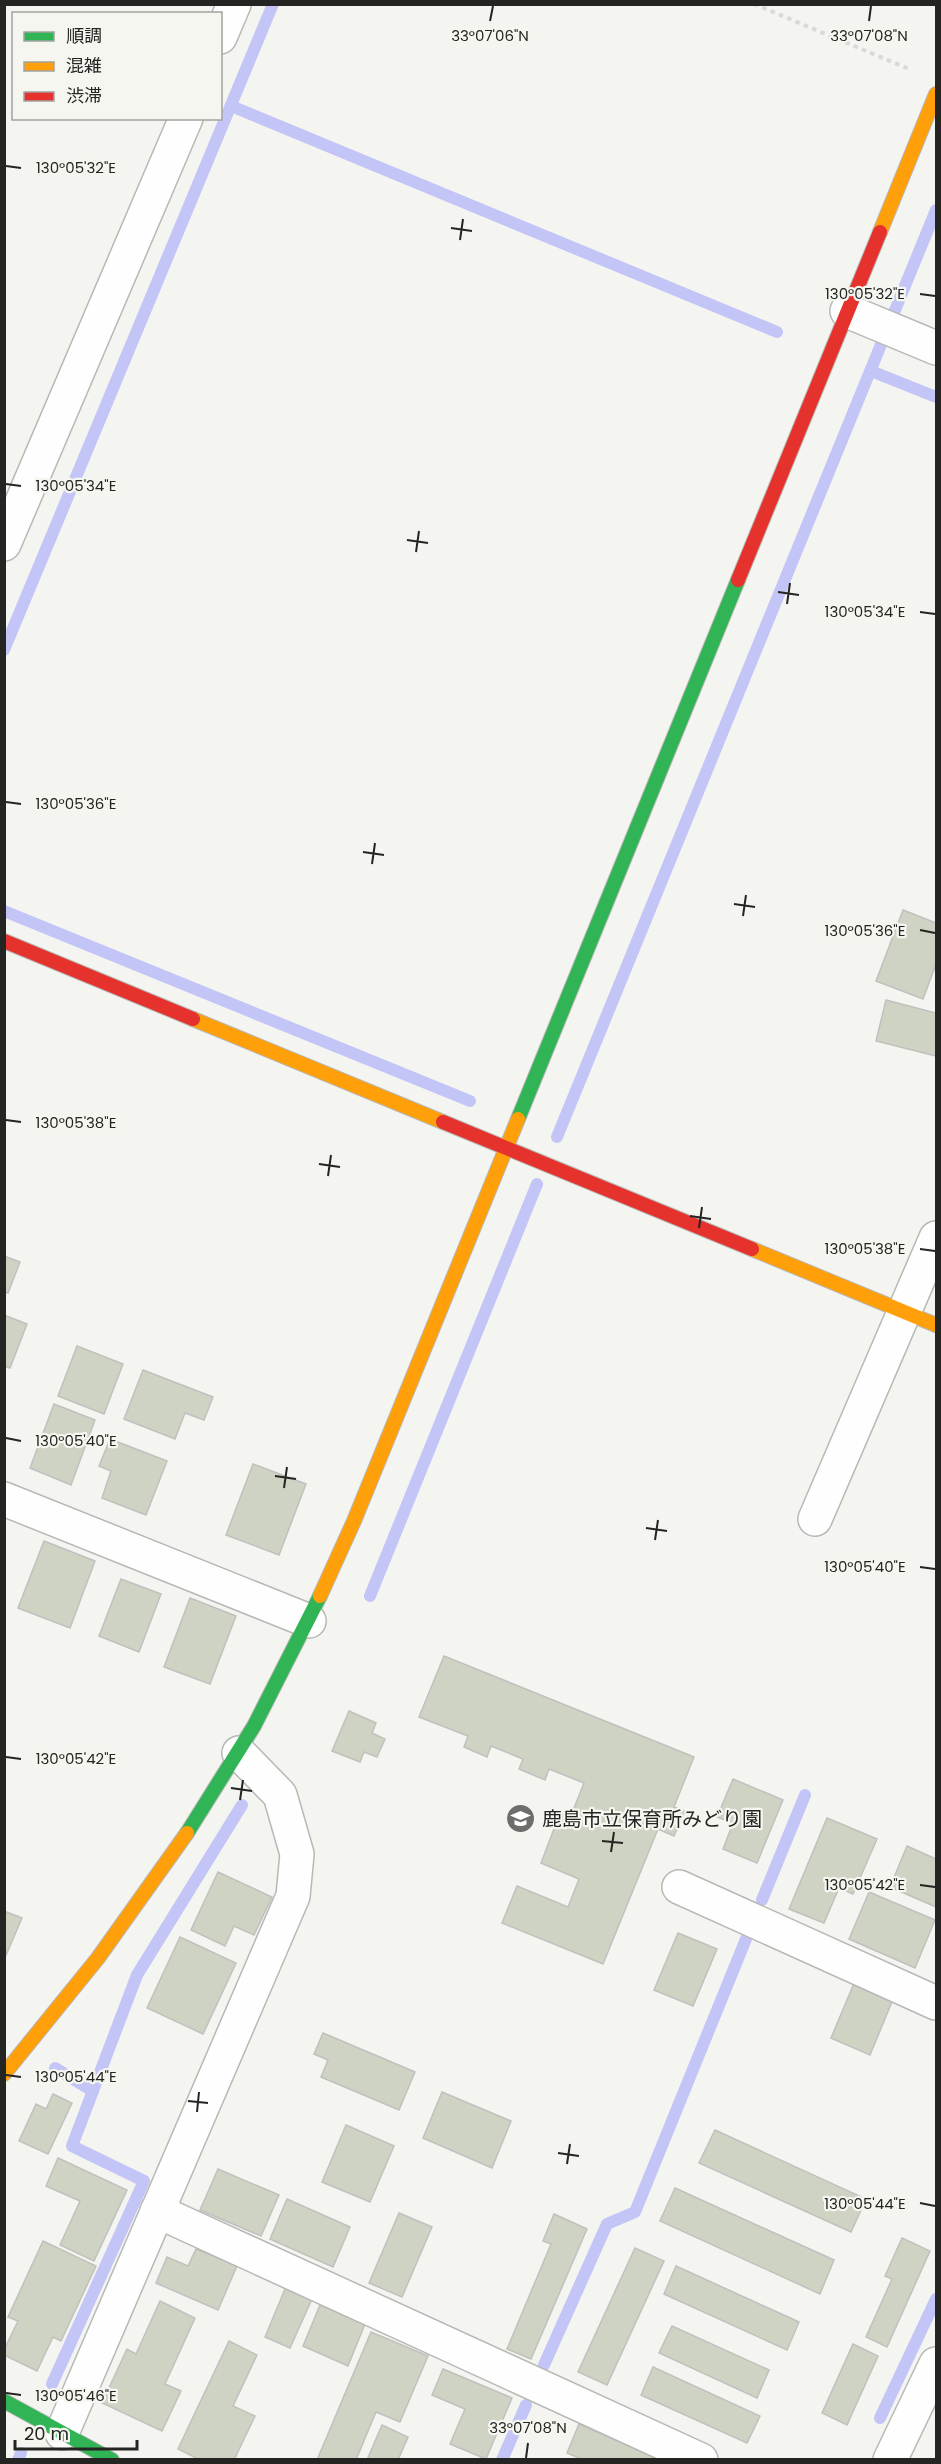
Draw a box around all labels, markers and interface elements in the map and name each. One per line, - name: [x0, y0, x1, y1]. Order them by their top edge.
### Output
- legend: [12, 12, 222, 120]
- text: 順調: [66, 23, 102, 48]
- text: 33°07'06"N: [451, 25, 529, 46]
- text: 33°07'08"N: [830, 25, 908, 46]
- text: 混雑: [66, 53, 102, 78]
- text: 渋滞: [66, 83, 102, 108]
- text: 130°05'32"E: [36, 157, 116, 178]
- text: 130°05'32"E: [825, 283, 905, 304]
- text: 130°05'34"E: [36, 475, 116, 496]
- text: 130°05'34"E: [825, 601, 905, 622]
- text: 130°05'36"E: [36, 793, 116, 814]
- text: 130°05'36"E: [825, 920, 905, 941]
- text: 130°05'38"E: [36, 1112, 116, 1133]
- text: 130°05'38"E: [825, 1238, 905, 1259]
- text: 130°05'40"E: [35, 1430, 117, 1451]
- text: 130°05'40"E: [824, 1556, 906, 1577]
- text: 130°05'42"E: [36, 1748, 116, 1769]
- school or university icon: 鹿島市立保育所みどり園: [505, 1803, 537, 1835]
- place label: 鹿島市立保育所みどり園: [542, 1805, 762, 1833]
- text: 130°05'42"E: [825, 1874, 905, 1895]
- text: 130°05'44"E: [35, 2066, 117, 2087]
- text: 130°05'44"E: [824, 2193, 906, 2214]
- text: 130°05'46"E: [35, 2385, 117, 2406]
- scale bar: [15, 2413, 136, 2451]
- text: 33°07'08"N: [489, 2417, 567, 2438]
- text: 20 m: [24, 2421, 69, 2446]

